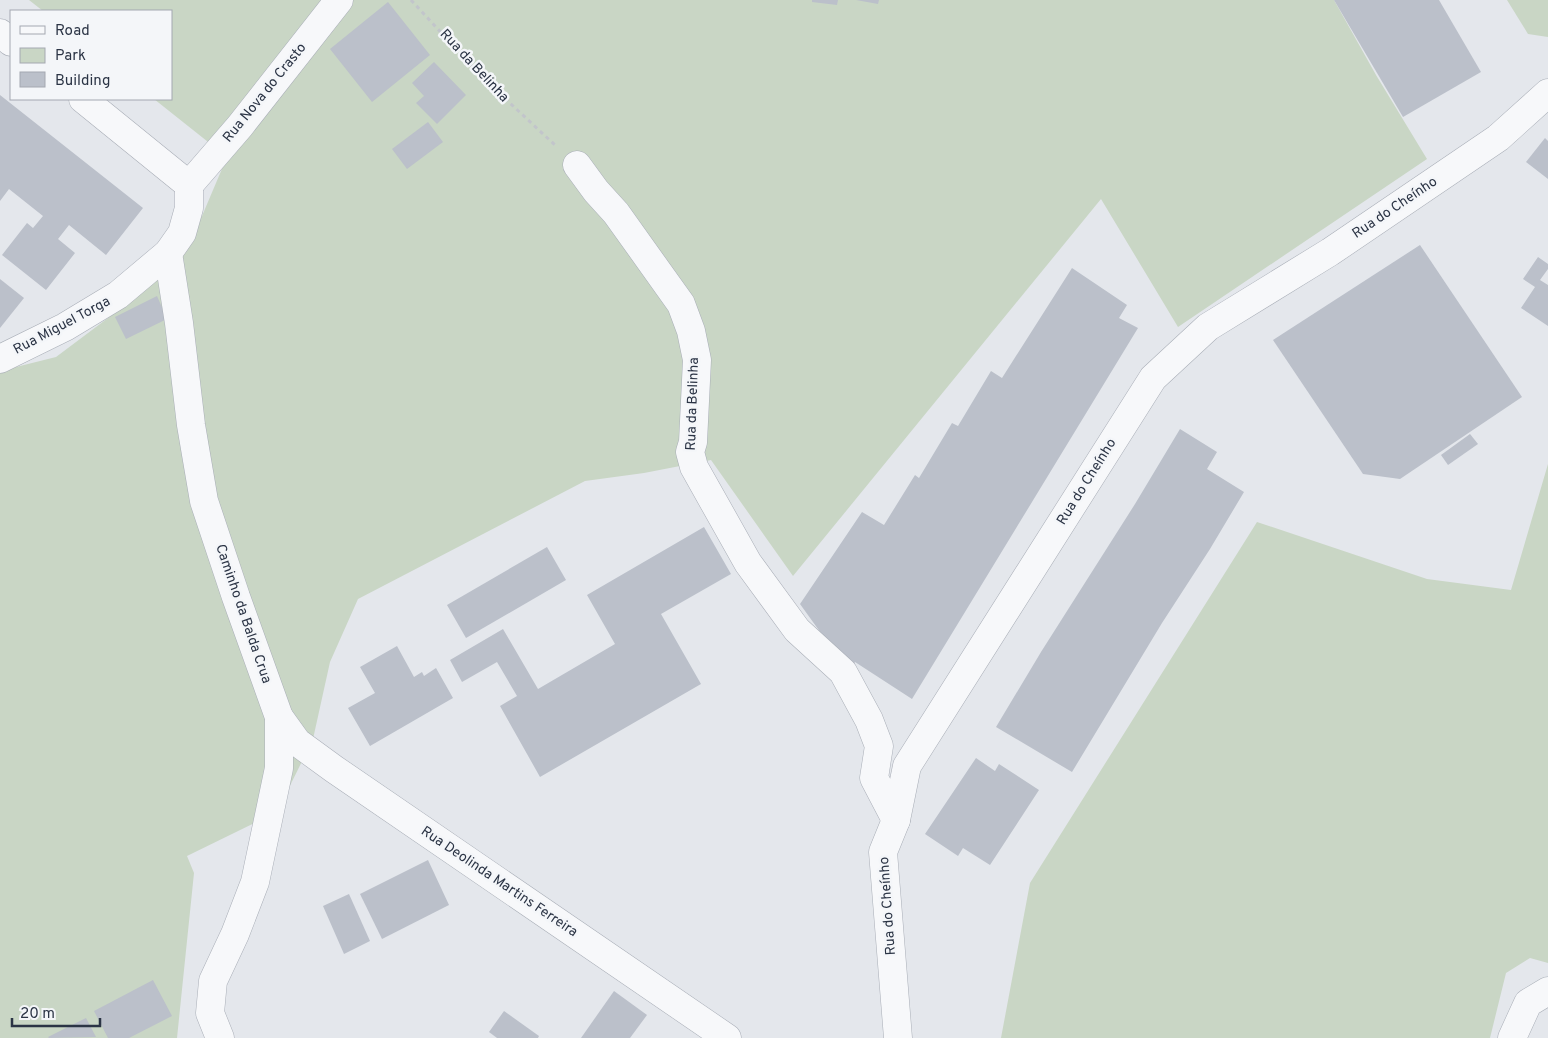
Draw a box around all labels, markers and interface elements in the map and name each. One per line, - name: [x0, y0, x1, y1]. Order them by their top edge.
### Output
- legend: [10, 10, 172, 100]
- text: Road: [55, 22, 90, 41]
- street label: Rua da Belinha: [436, 26, 512, 106]
- street label: Rua Nova do Crasto: [220, 40, 310, 146]
- text: Park: [55, 47, 86, 66]
- text: Building: [55, 72, 110, 91]
- street label: Rua do Cheínho: [1349, 173, 1441, 243]
- street label: Rua Miguel Torga: [11, 293, 113, 359]
- street label: Rua da Belinha: [683, 357, 703, 451]
- street label: Rua do Cheínho: [1054, 435, 1120, 528]
- street label: Caminho da Balda Crua: [211, 542, 275, 686]
- street label: Rua Deolinda Martins Ferreira: [417, 823, 581, 941]
- street label: Rua do Cheínho: [876, 856, 900, 956]
- scale bar: [12, 996, 100, 1028]
- text: 20 m: [20, 1005, 55, 1024]

